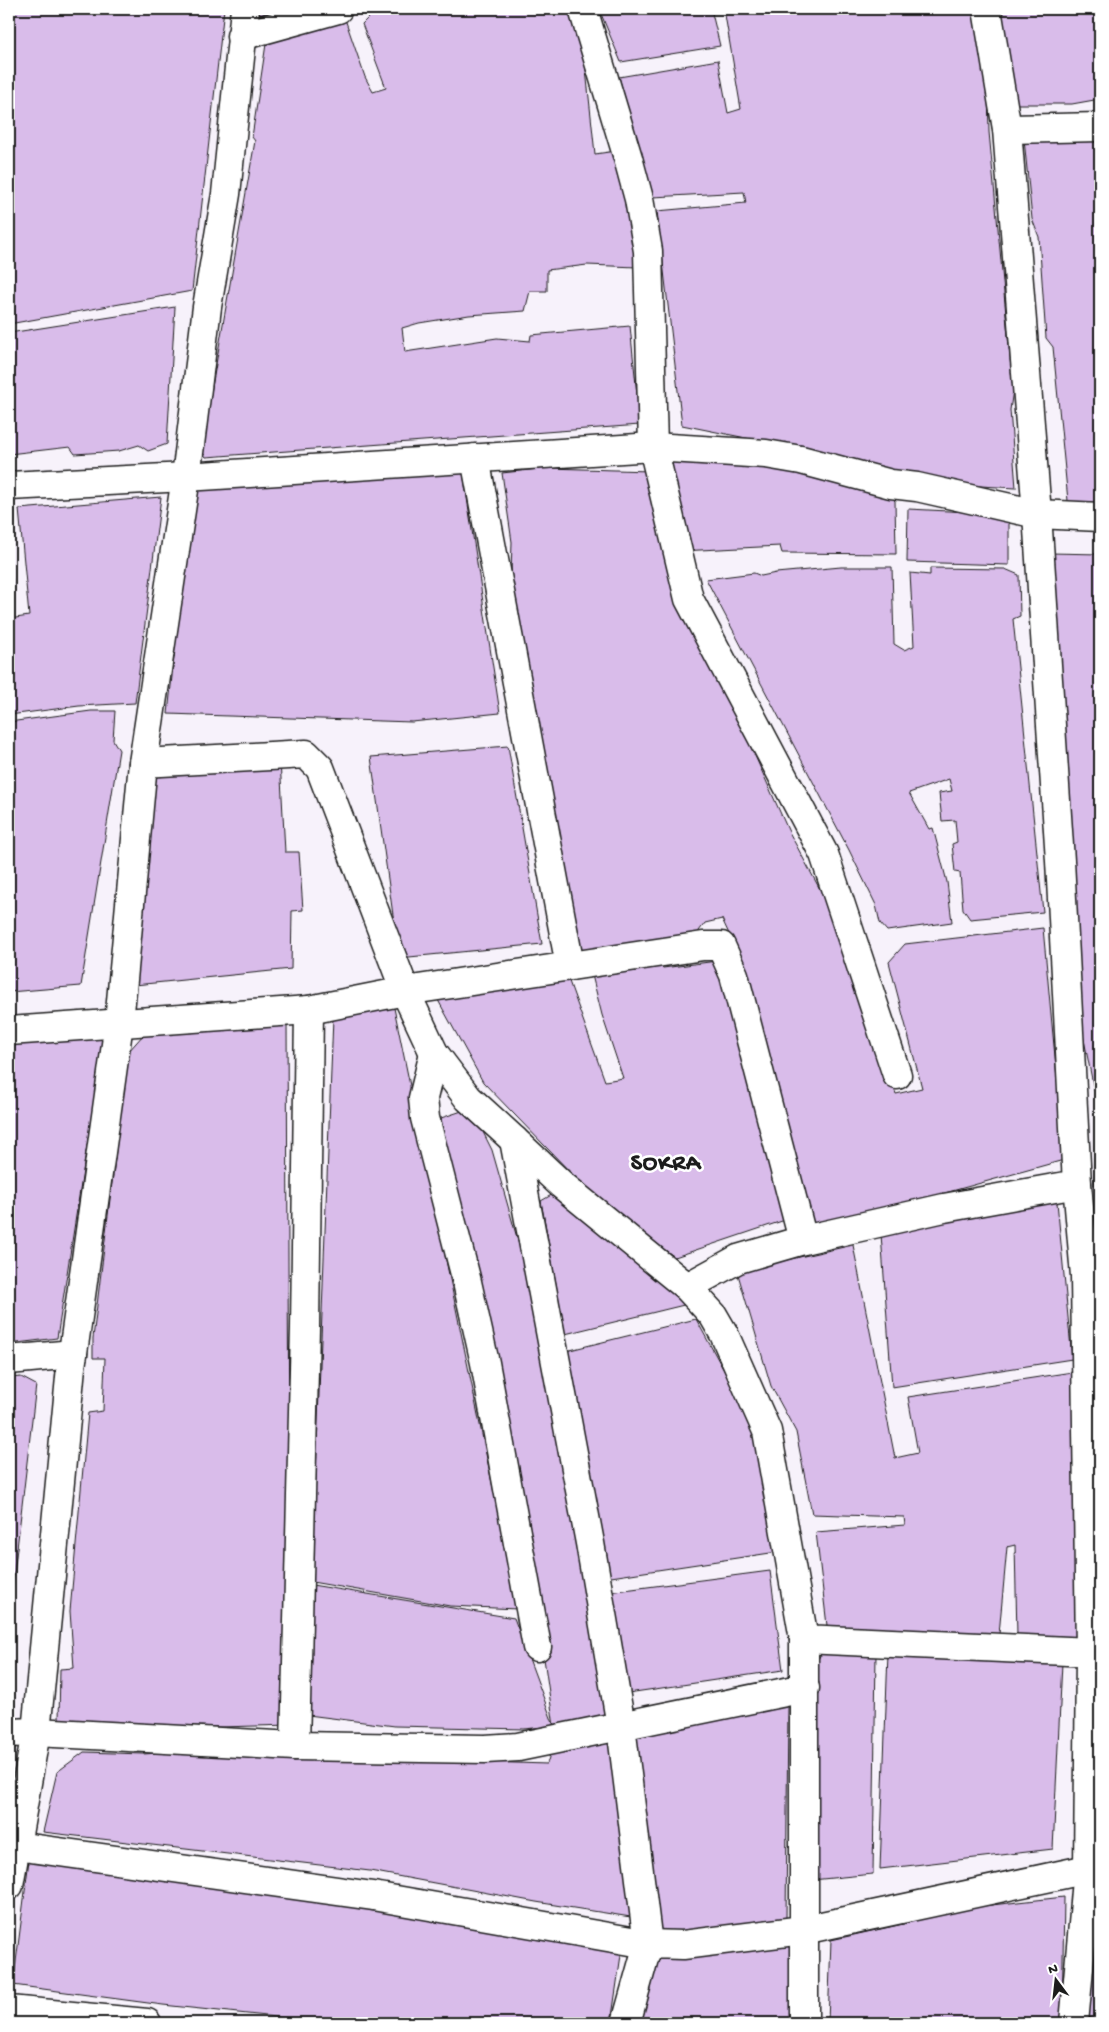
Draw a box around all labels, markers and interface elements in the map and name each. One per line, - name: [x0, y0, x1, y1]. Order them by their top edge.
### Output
- district label: SOKRA: [631, 1150, 702, 1179]
- north arrow: [1032, 1954, 1082, 2004]
- text: N: [1047, 1960, 1060, 1979]

